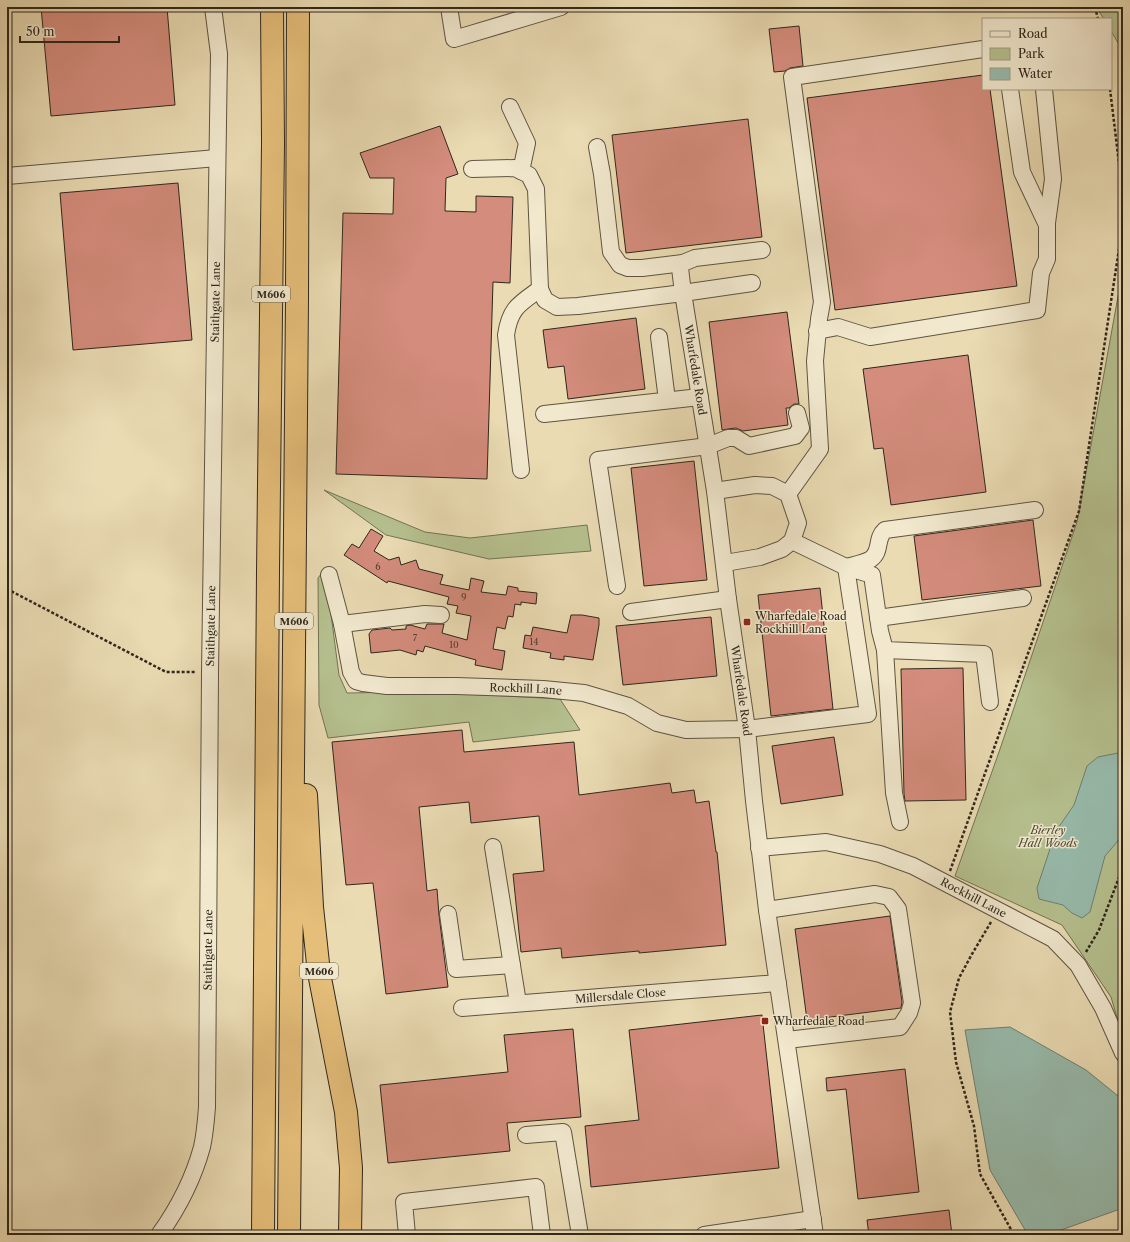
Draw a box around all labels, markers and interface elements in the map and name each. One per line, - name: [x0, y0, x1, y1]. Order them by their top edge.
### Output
- scale bar: [20, 18, 119, 44]
- legend: [982, 18, 1112, 90]
- text: 50 m: [26, 24, 55, 39]
- text: Road: [1018, 26, 1048, 41]
- text: Park: [1018, 46, 1045, 61]
- text: Water: [1017, 66, 1052, 81]
- street label: Staithgate Lane: [208, 261, 223, 343]
- road number: M606: [252, 286, 290, 302]
- street label: Wharfedale Road: [681, 322, 710, 417]
- house number: 6: [375, 561, 381, 572]
- street label: Staithgate Lane: [203, 585, 218, 666]
- house number: 9: [461, 591, 467, 602]
- place label: Wharfedale Road Rockhill Lane: [754, 609, 847, 636]
- road number: M606: [275, 613, 313, 629]
- marker: Wharfedale Road Rockhill Lane: [742, 617, 752, 627]
- house number: 7: [413, 632, 418, 643]
- house number: 14: [530, 636, 539, 647]
- house number: 10: [449, 639, 459, 650]
- street label: Wharfedale Road: [728, 643, 755, 737]
- street label: Rockhill Lane: [489, 680, 563, 698]
- park label: Bierley Hall Woods: [1017, 823, 1078, 850]
- street label: Rockhill Lane: [938, 875, 1009, 921]
- street label: Staithgate Lane: [201, 909, 215, 990]
- road number: M606: [300, 963, 338, 979]
- street label: Millersdale Close: [575, 985, 666, 1006]
- place label: Wharfedale Road: [772, 1014, 865, 1028]
- marker: Wharfedale Road: [760, 1016, 770, 1026]

